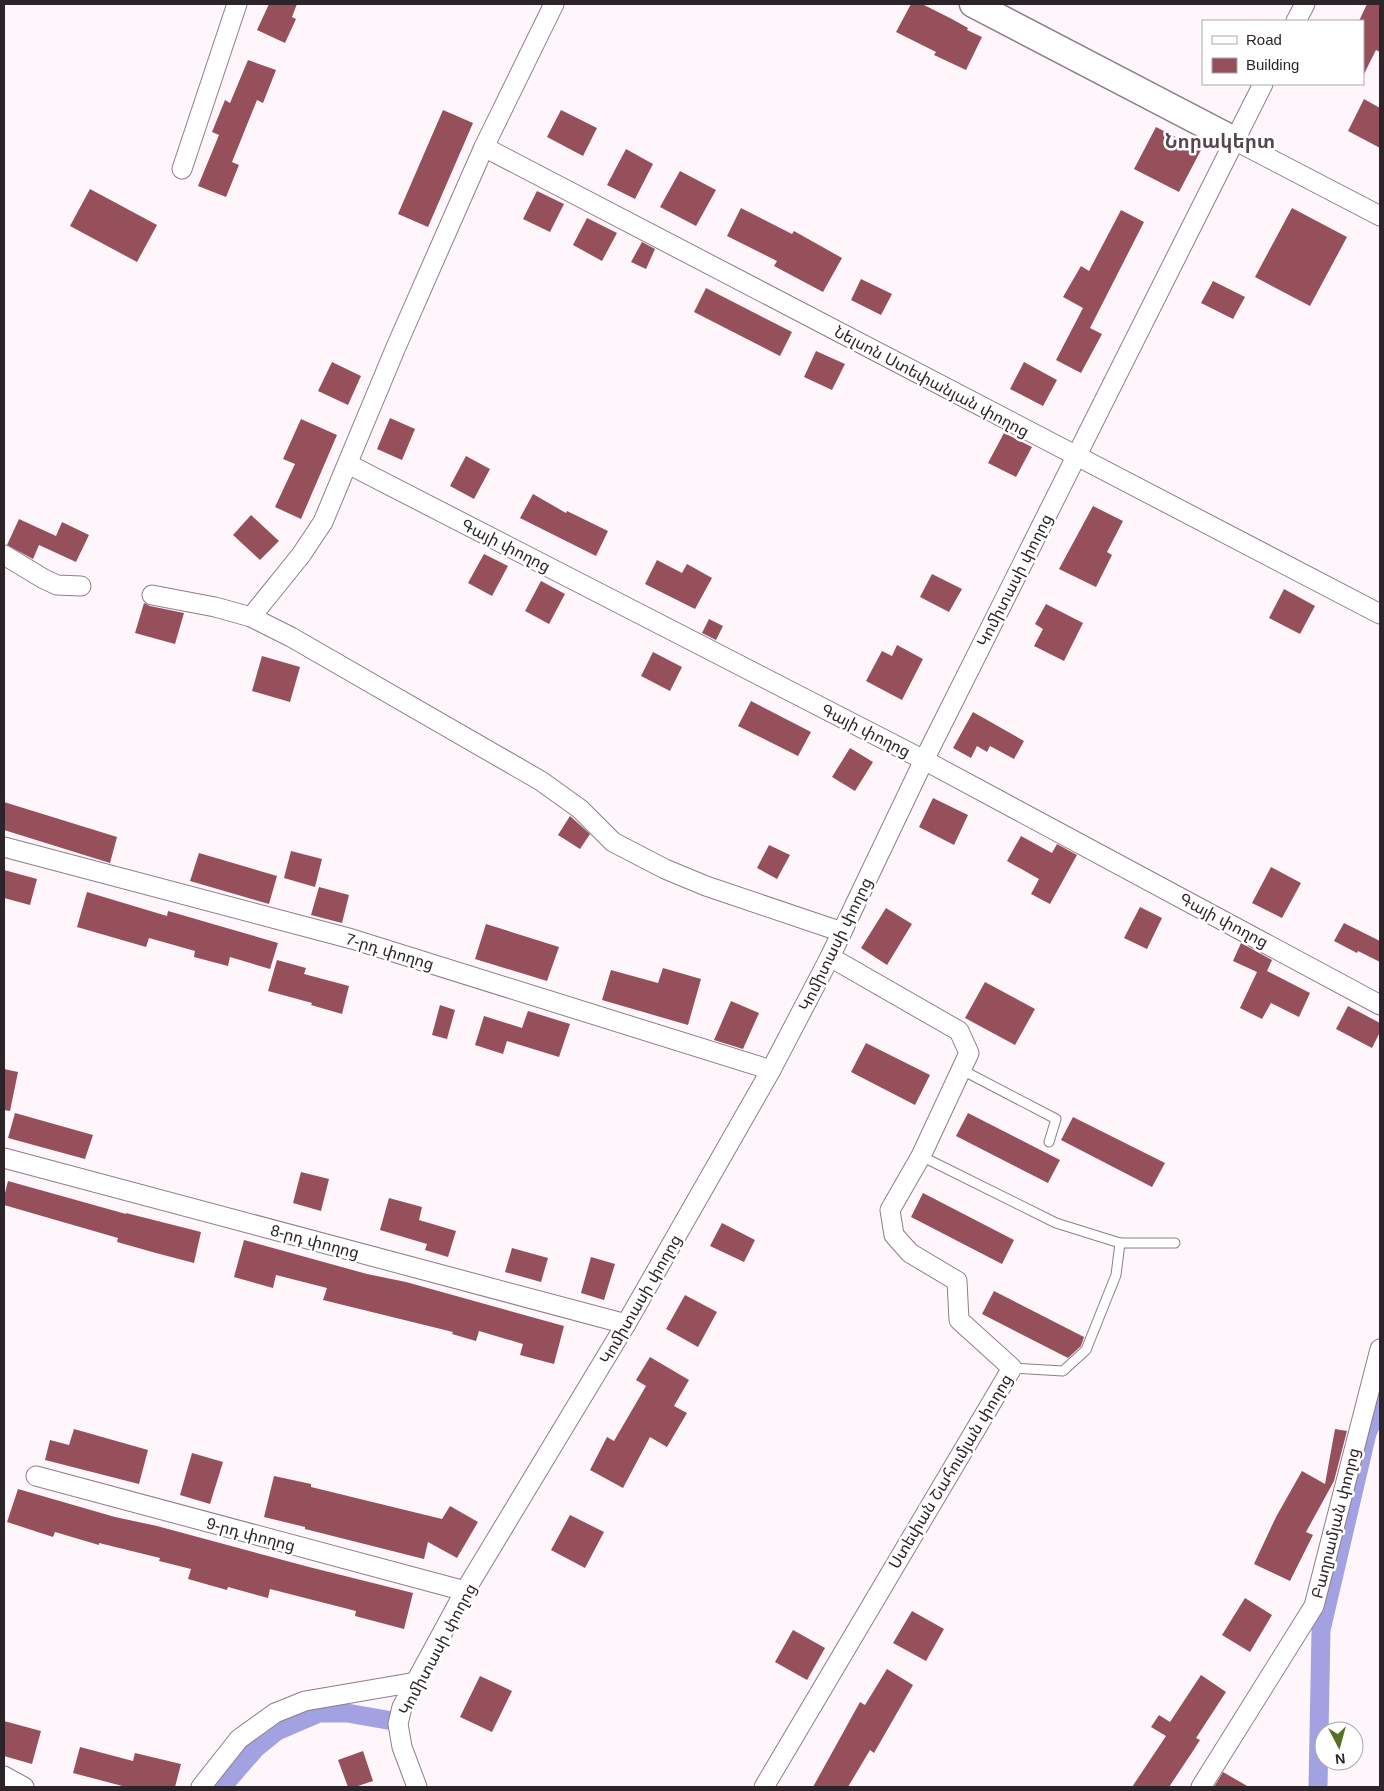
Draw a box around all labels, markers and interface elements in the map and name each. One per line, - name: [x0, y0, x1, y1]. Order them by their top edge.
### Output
- legend: [1202, 20, 1364, 85]
- text: Road: [1246, 31, 1282, 48]
- text: Building: [1246, 56, 1299, 73]
- district label: Նորակերտ: [1165, 131, 1275, 153]
- street label: Նելսոն Ստեփանյան փողոց: [831, 323, 1032, 441]
- street label: Կոմիտասի փողոց: [974, 511, 1056, 650]
- street label: Գայի փողոց: [458, 516, 553, 576]
- street label: Գայի փողոց: [818, 701, 913, 761]
- street label: Կոմիտասի փողոց: [796, 875, 876, 1014]
- street label: Գայի փողոց: [1176, 890, 1271, 952]
- street label: 7-րդ փողոց: [343, 930, 436, 974]
- street label: 8-րդ փողոց: [268, 1221, 361, 1262]
- street label: Կոմիտասի փողոց: [597, 1232, 685, 1367]
- street label: Ստեփան Շահումյան փողոց: [886, 1371, 1016, 1572]
- street label: Բաղրամյան փողոց: [1309, 1446, 1363, 1600]
- street label: 9-րդ փողոց: [204, 1514, 297, 1555]
- street label: Կոմիտասի փողոց: [396, 1581, 480, 1718]
- north arrow: [1314, 1721, 1364, 1771]
- text: N: [1334, 1750, 1346, 1767]

